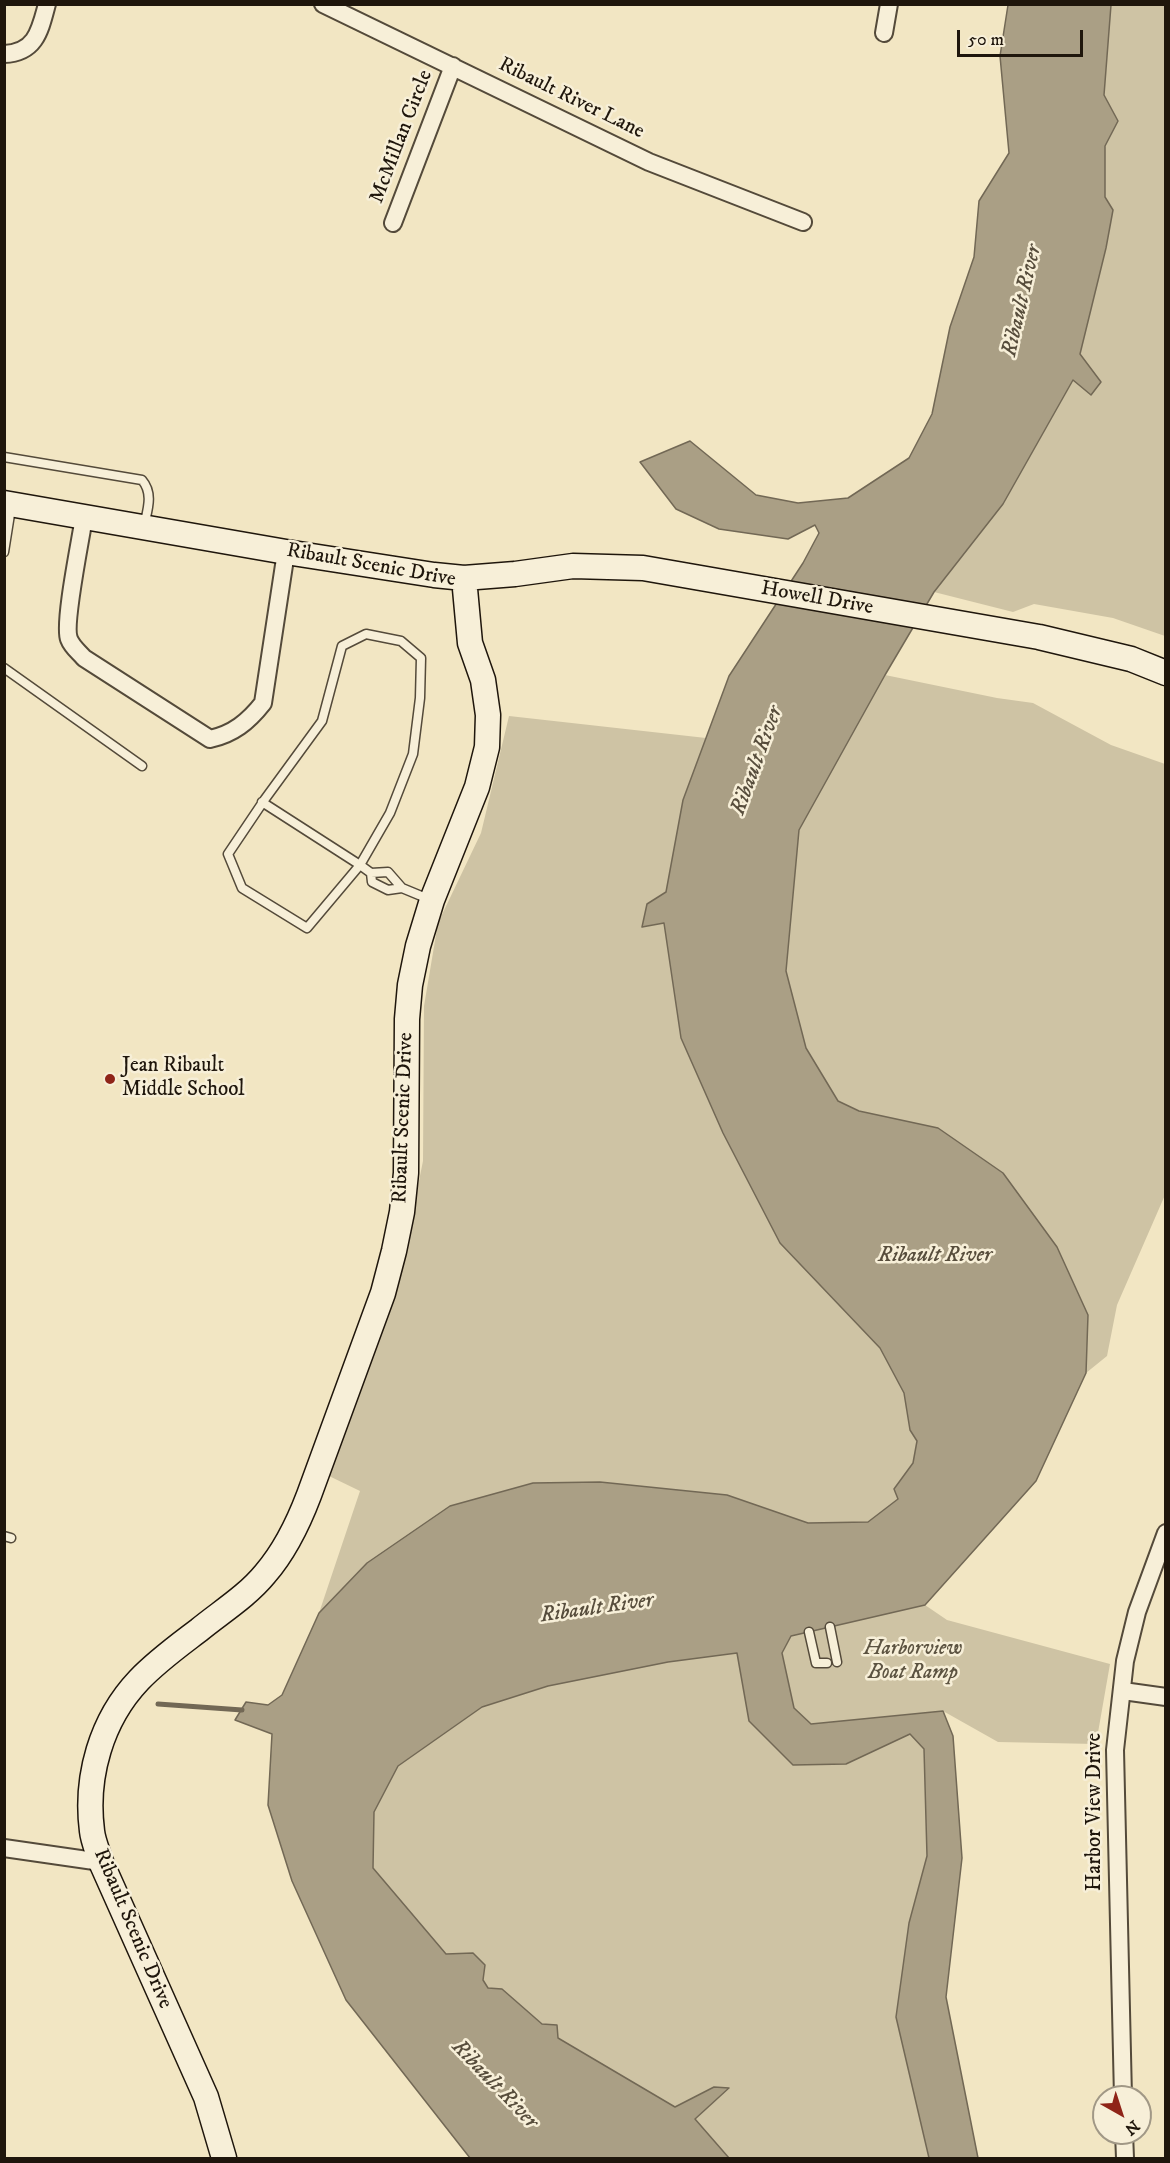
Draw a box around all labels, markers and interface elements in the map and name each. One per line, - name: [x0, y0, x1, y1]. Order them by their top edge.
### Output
- scale bar: [960, 18, 1086, 56]
- text: 50 m: [968, 29, 1004, 51]
- street label: Ribault River Lane: [494, 53, 648, 145]
- street label: McMillan Circle: [365, 67, 439, 207]
- water label: Ribault River: [997, 243, 1049, 359]
- street label: Ribault Scenic Drive: [285, 539, 457, 593]
- street label: Howell Drive: [759, 577, 875, 621]
- water label: Ribault River: [726, 703, 790, 819]
- street label: Ribault Scenic Drive: [388, 1032, 420, 1204]
- place label: Jean Ribault Middle School: [122, 1054, 245, 1104]
- marker: Jean Ribault Middle School: [103, 1072, 117, 1086]
- water label: Ribault River: [878, 1243, 992, 1269]
- water label: Ribault River: [539, 1588, 655, 1630]
- park label: Harborview Boat Ramp: [864, 1637, 962, 1687]
- street label: Harbor View Drive: [1083, 1733, 1109, 1891]
- street label: Ribault Scenic Drive: [87, 1845, 177, 2013]
- water label: Ribault River: [445, 2035, 543, 2135]
- north arrow: [1092, 2085, 1152, 2145]
- text: N: [1121, 2116, 1143, 2139]

